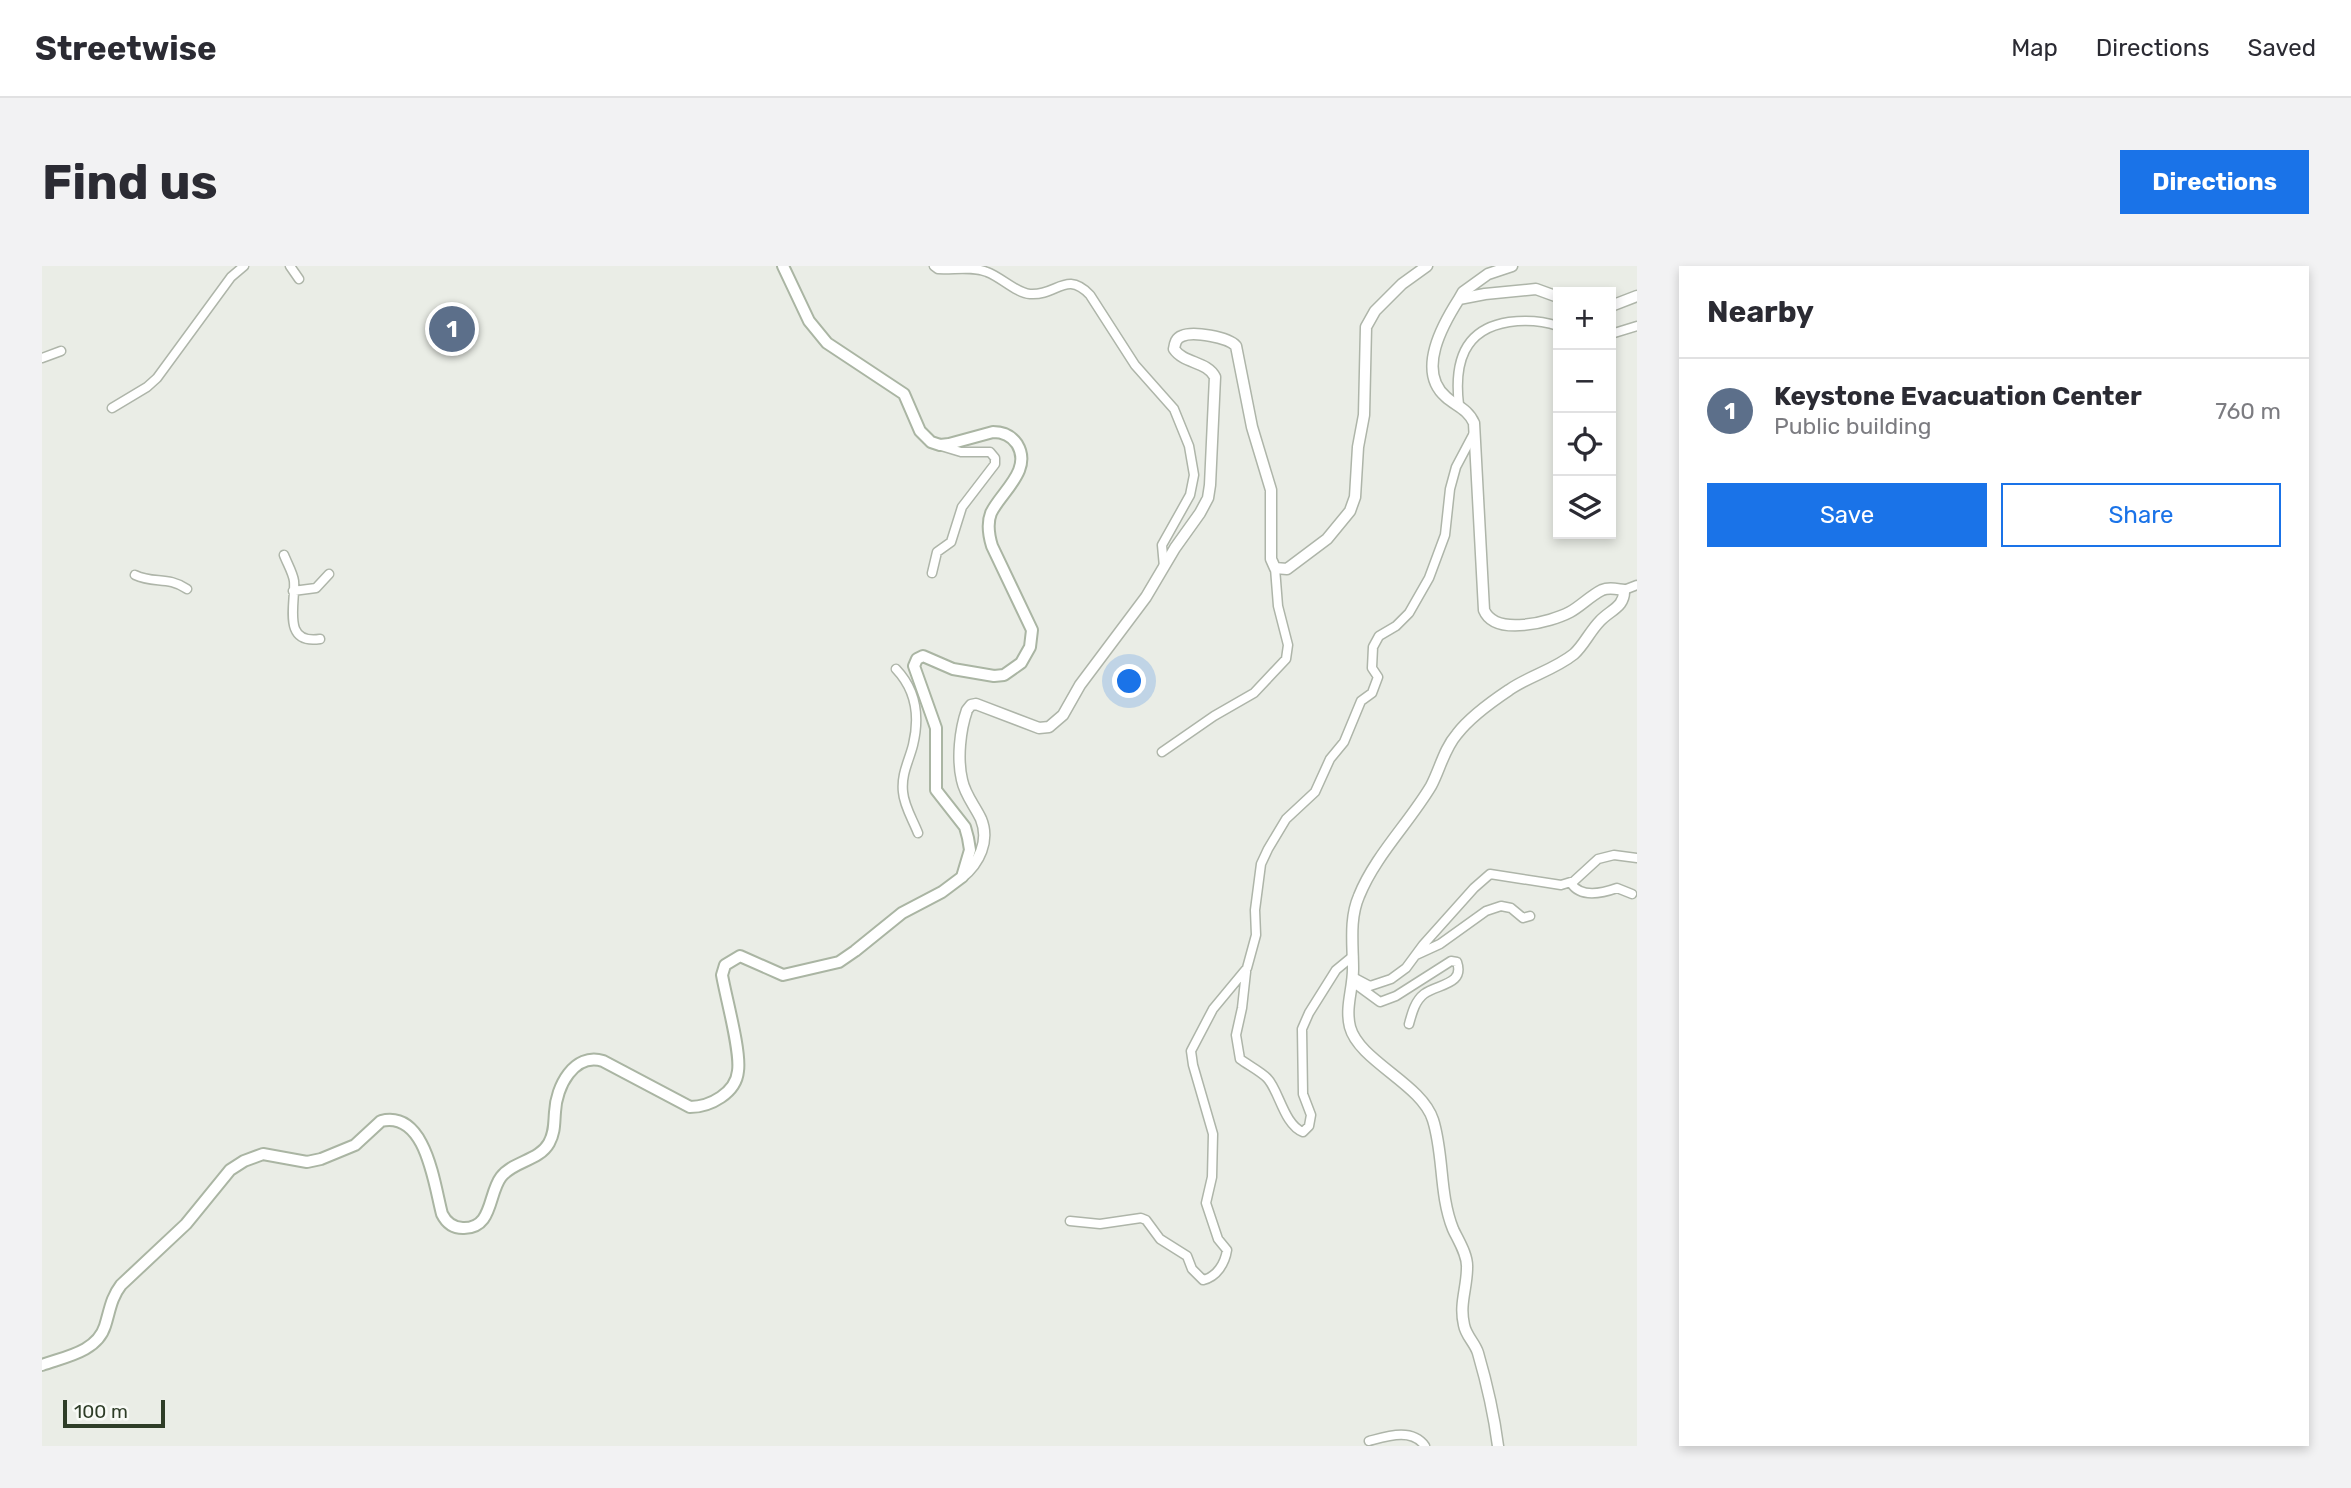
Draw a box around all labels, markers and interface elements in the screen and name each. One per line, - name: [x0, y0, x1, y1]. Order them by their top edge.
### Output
- text: Streetwise: [35, 29, 217, 68]
- text: Map: [2011, 34, 2058, 62]
- text: Directions: [2096, 34, 2209, 62]
- text: Saved: [2247, 34, 2316, 62]
- button: Directions: [2120, 150, 2309, 214]
- text: Find us: [42, 153, 218, 211]
- map controls: [1553, 287, 1616, 539]
- button: +: [1553, 287, 1616, 350]
- text: Nearby: [1707, 294, 1814, 330]
- pin: 1: [429, 303, 475, 355]
- button: −: [1553, 350, 1616, 413]
- text: Keystone Evacuation Center: [1774, 381, 2142, 412]
- text: 1: [1724, 397, 1736, 425]
- text: 760 m: [2215, 397, 2281, 425]
- text: Public building: [1774, 412, 1931, 440]
- button: locate: [1553, 413, 1616, 476]
- button: layers: [1553, 476, 1616, 539]
- button: Save: [1707, 483, 1987, 547]
- button: Share: [2001, 483, 2281, 547]
- your location: [1112, 664, 1146, 698]
- scale bar: [63, 1397, 164, 1429]
- text: 100 m: [74, 1400, 128, 1423]

